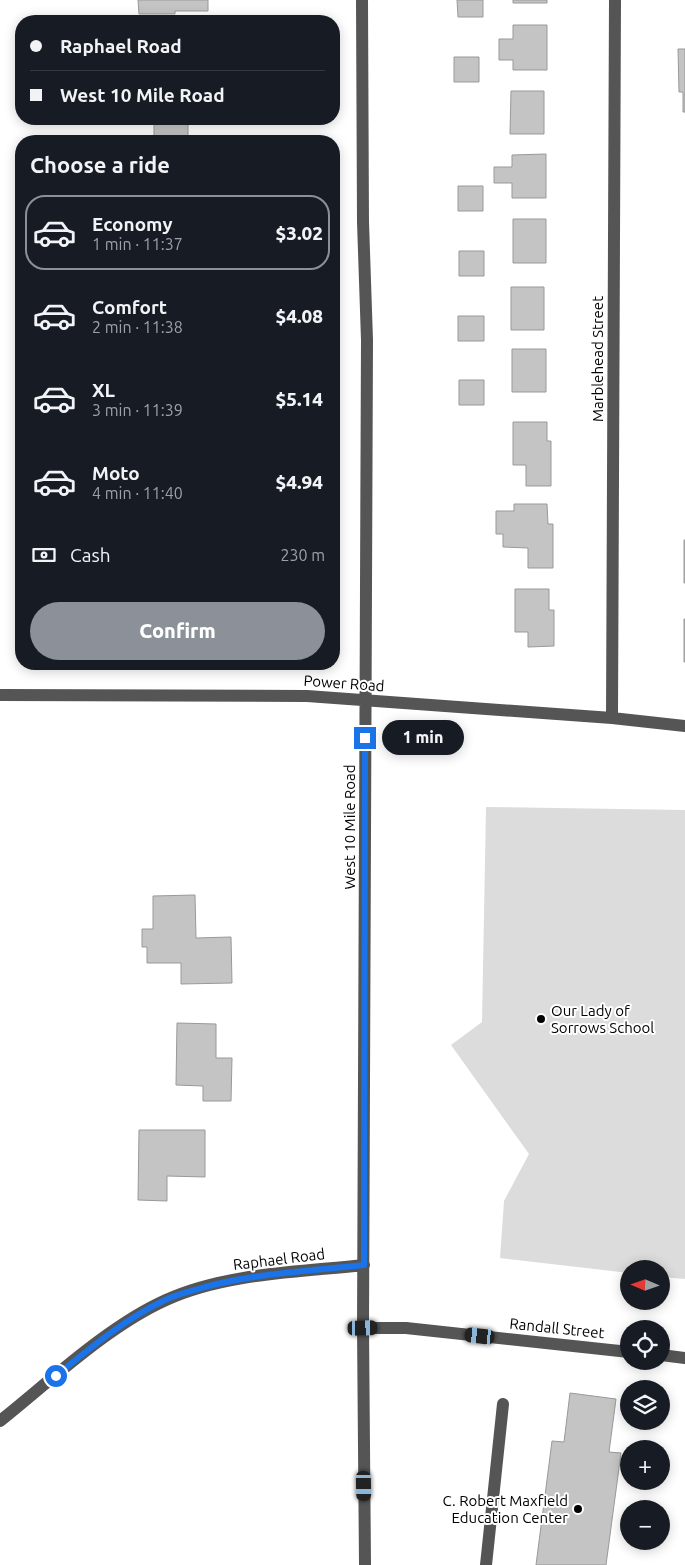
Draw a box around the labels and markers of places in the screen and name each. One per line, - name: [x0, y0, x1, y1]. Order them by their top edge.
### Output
- place label: Our Lady of Sorrows School: [551, 1002, 654, 1036]
- marker: Our Lady of Sorrows School: [535, 1013, 547, 1025]
- place label: C. Robert Maxfield Education Center: [443, 1492, 568, 1526]
- marker: C. Robert Maxfield Education Center: [572, 1503, 584, 1515]

